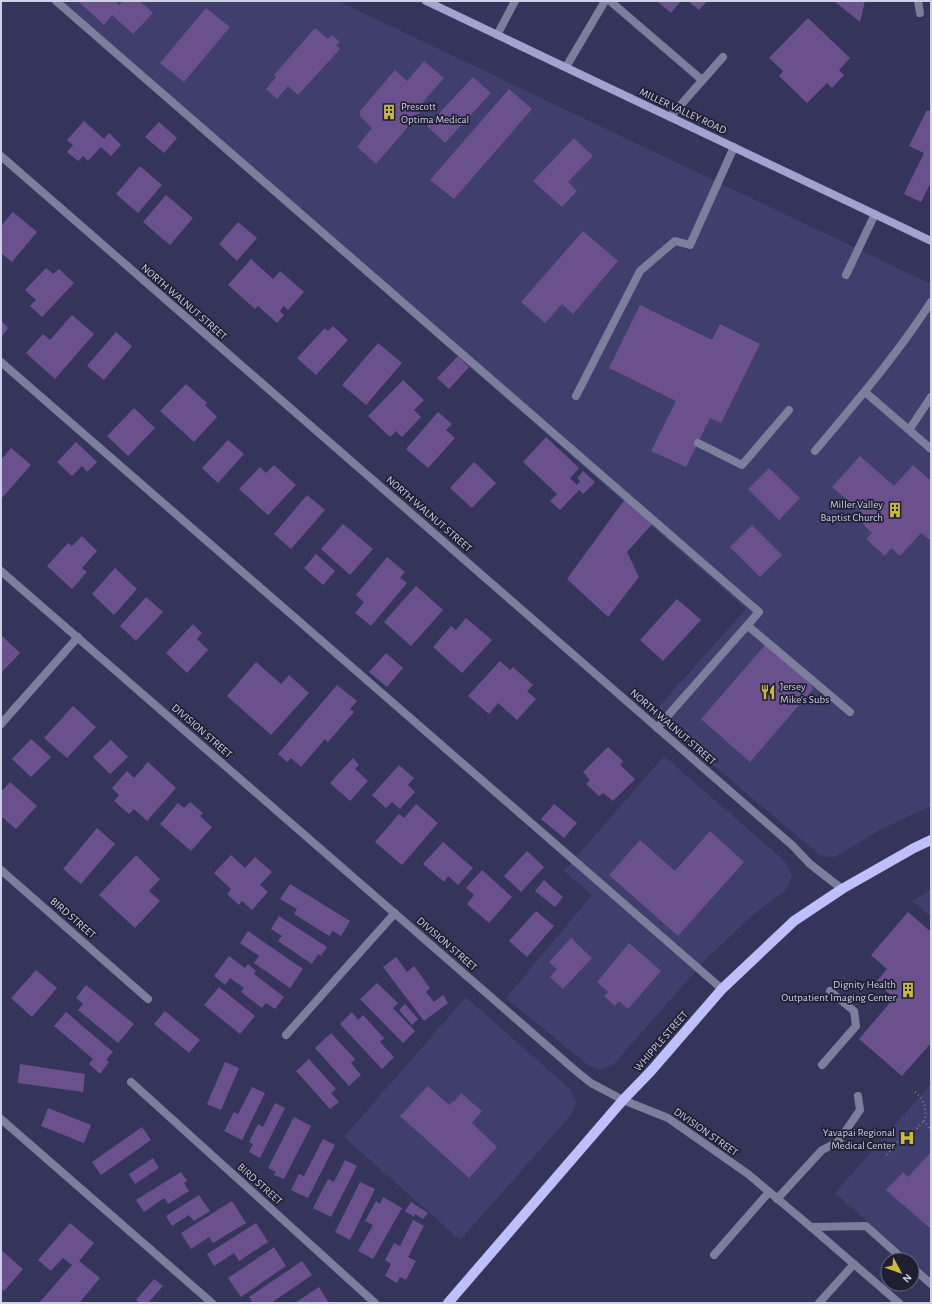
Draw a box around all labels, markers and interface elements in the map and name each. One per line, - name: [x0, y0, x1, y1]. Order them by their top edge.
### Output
- street label: MILLER VALLEY ROAD: [638, 86, 728, 136]
- place label: Prescott Optima Medical: [401, 101, 469, 125]
- building icon: Prescott Optima Medical: [380, 103, 398, 121]
- street label: NORTH WALNUT STREET: [139, 262, 229, 342]
- street label: NORTH WALNUT STREET: [384, 474, 474, 554]
- place label: Miller Valley Baptist Church: [820, 499, 883, 523]
- building icon: Miller Valley Baptist Church: [886, 501, 904, 519]
- place label: Jersey Mike's Subs: [780, 681, 829, 705]
- restaurant icon: Jersey Mike's Subs: [759, 683, 777, 701]
- street label: NORTH WALNUT STREET: [628, 687, 718, 767]
- street label: DIVISION STREET: [170, 702, 235, 760]
- street label: BIRD STREET: [48, 895, 98, 941]
- street label: DIVISION STREET: [415, 915, 480, 973]
- place label: Dignity Health Outpatient Imaging Center: [781, 979, 896, 1003]
- building icon: Dignity Health Outpatient Imaging Center: [899, 981, 917, 999]
- street label: WHIPPLE STREET: [632, 1008, 690, 1073]
- street label: DIVISION STREET: [672, 1106, 741, 1159]
- place label: Yavapai Regional Medical Center: [823, 1127, 895, 1151]
- hospital icon: Yavapai Regional Medical Center: [898, 1129, 916, 1147]
- street label: BIRD STREET: [235, 1161, 285, 1207]
- north arrow: [880, 1252, 920, 1292]
- text: N: [901, 1272, 914, 1285]

